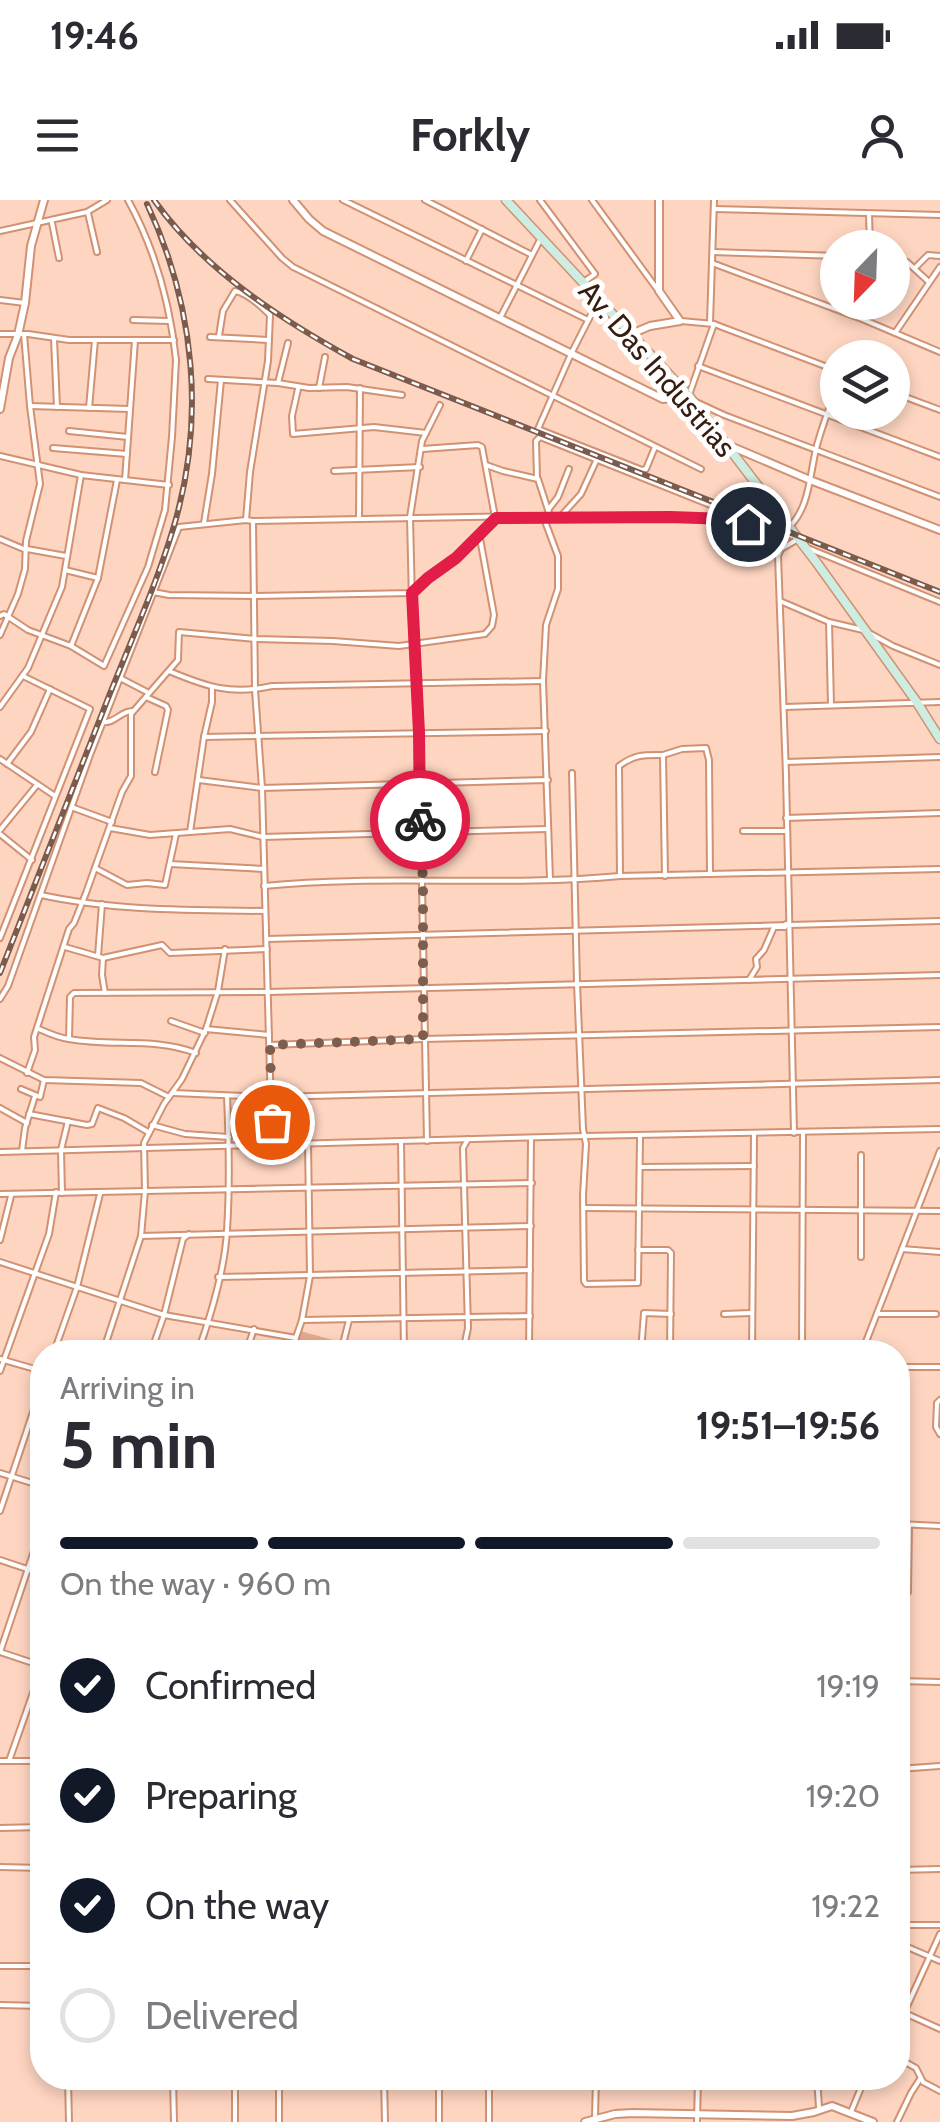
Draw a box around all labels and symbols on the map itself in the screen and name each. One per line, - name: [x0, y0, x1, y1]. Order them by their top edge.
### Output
- north arrow: [820, 230, 910, 320]
- street label: Av. Das Industrias: [571, 273, 744, 464]
- pin: [706, 482, 791, 567]
- courier: [370, 770, 470, 870]
- pin: [230, 1080, 315, 1165]

